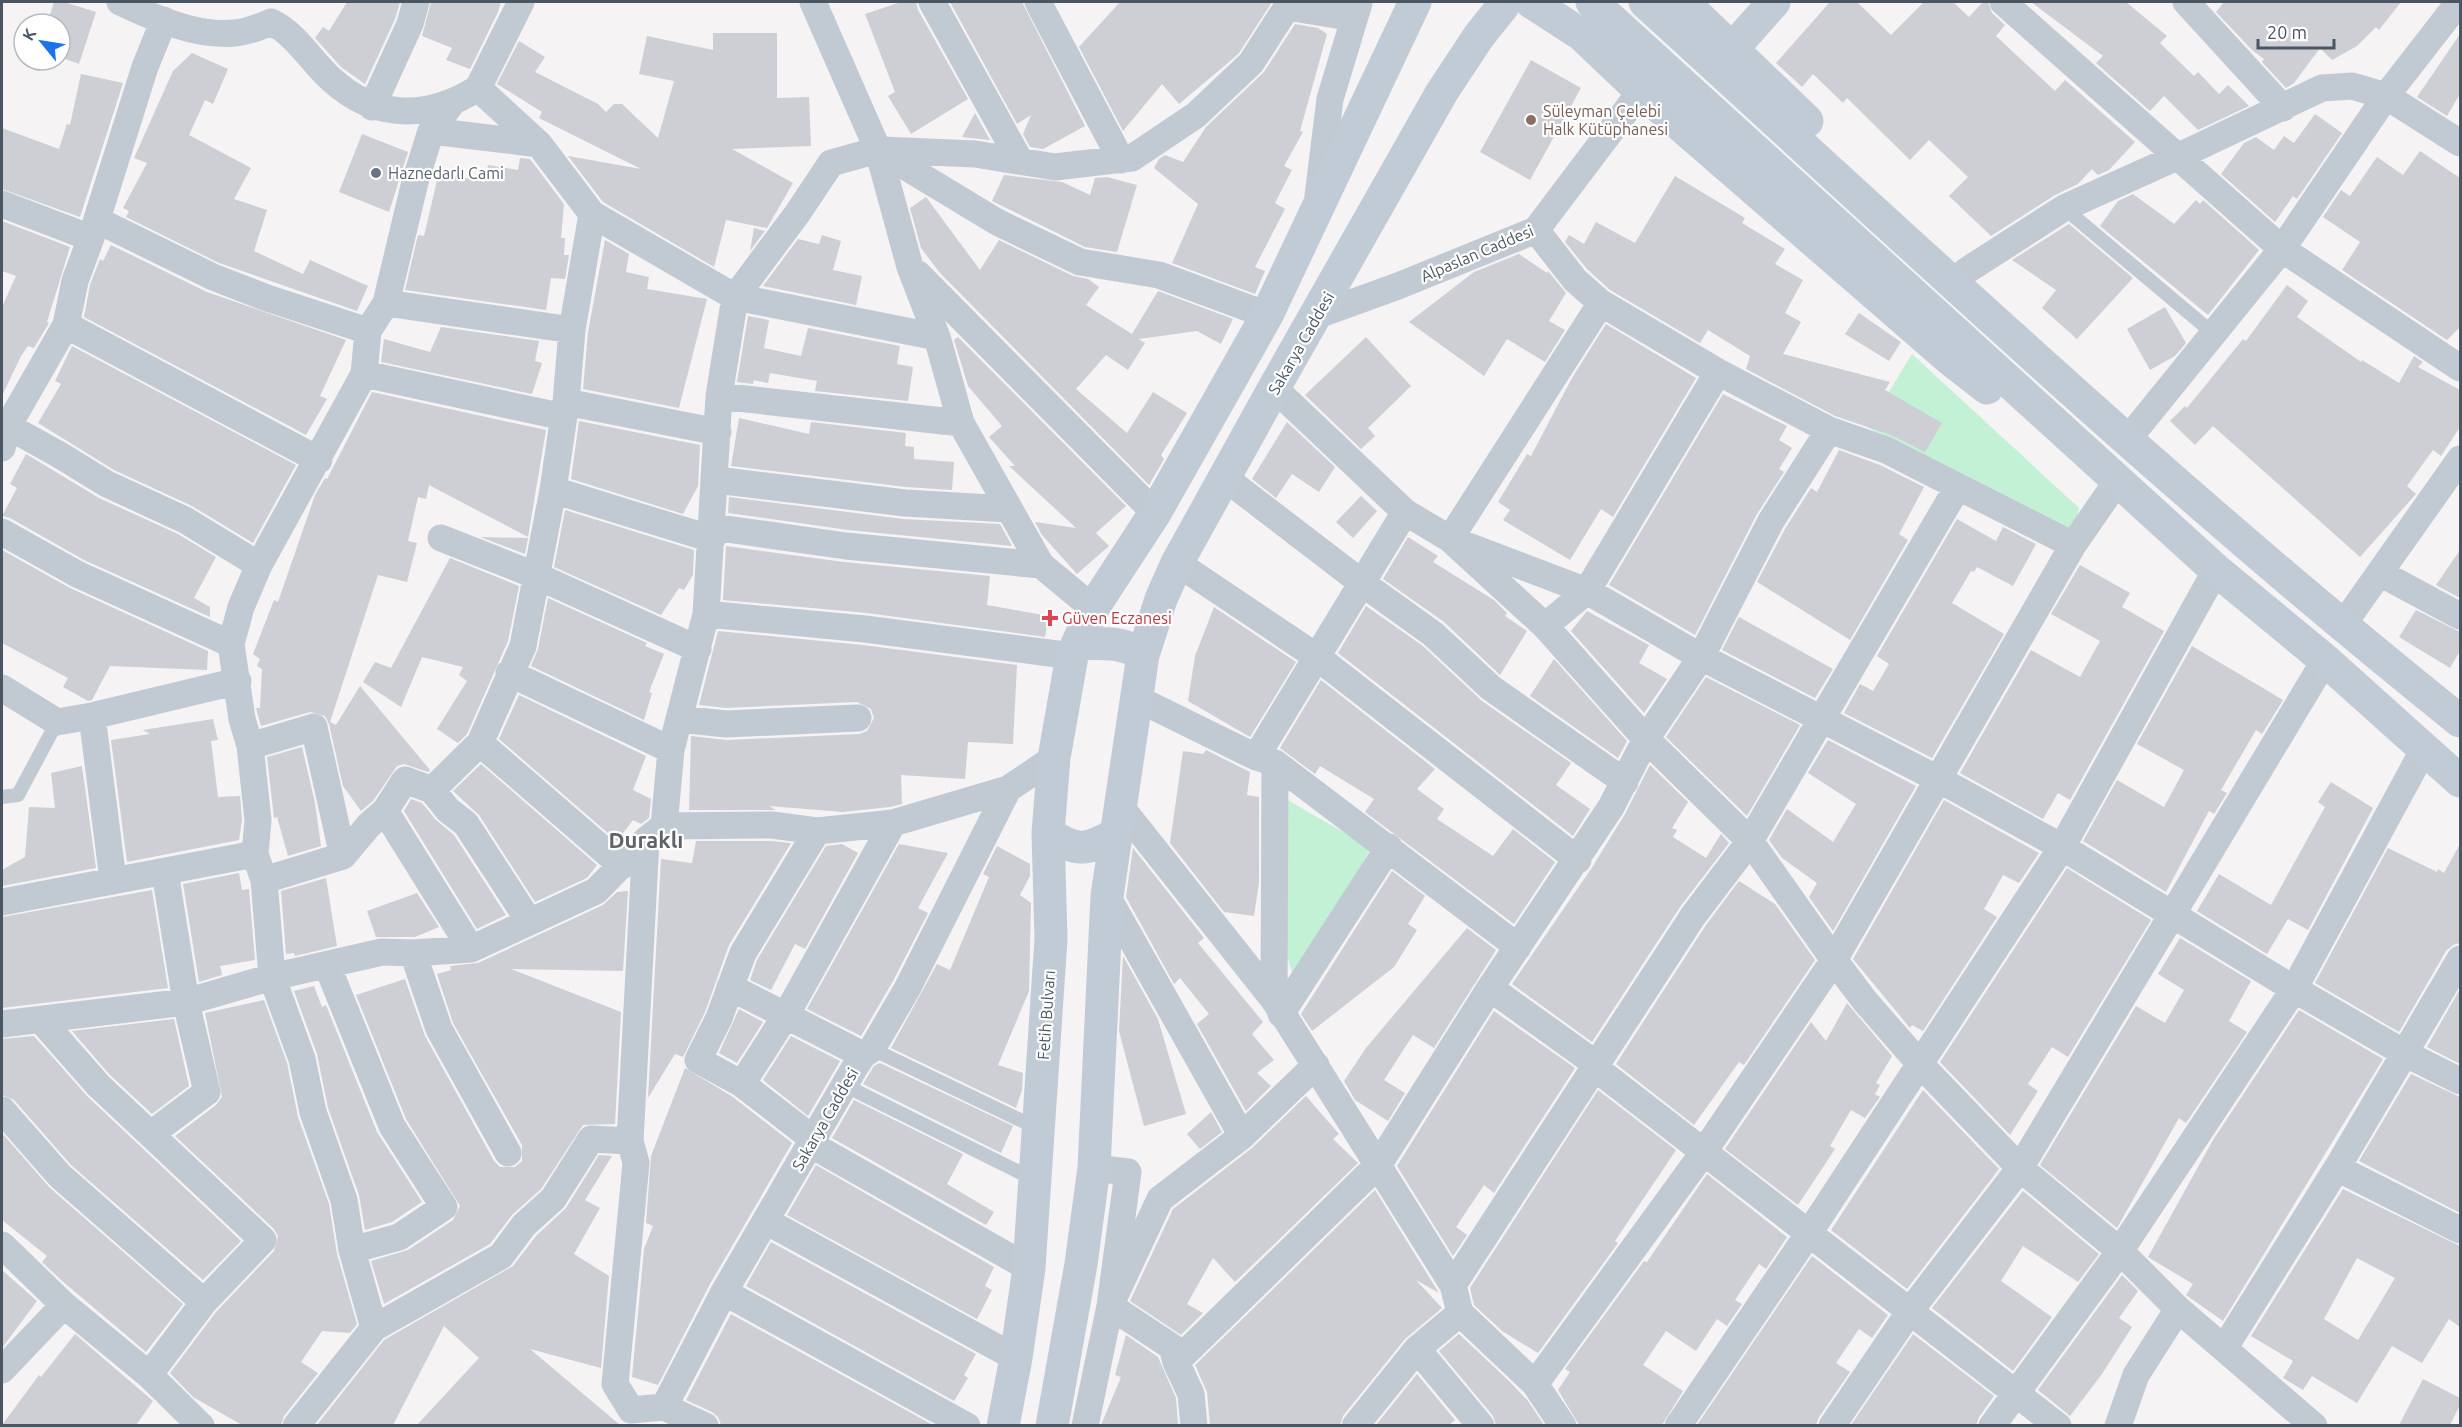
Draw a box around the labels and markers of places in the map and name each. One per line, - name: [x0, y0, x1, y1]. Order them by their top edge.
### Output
- place label: Süleyman Çelebi Halk Kütüphanesi: [1543, 102, 1668, 138]
- marker: Süleyman Çelebi Halk Kütüphanesi: [1524, 113, 1538, 127]
- place label: Haznedarlı Cami: [388, 164, 504, 182]
- marker: Haznedarlı Cami: [369, 166, 383, 180]
- place label: Güven Eczanesi: [1062, 609, 1172, 627]
- marker: Güven Eczanesi: [1043, 611, 1057, 625]

